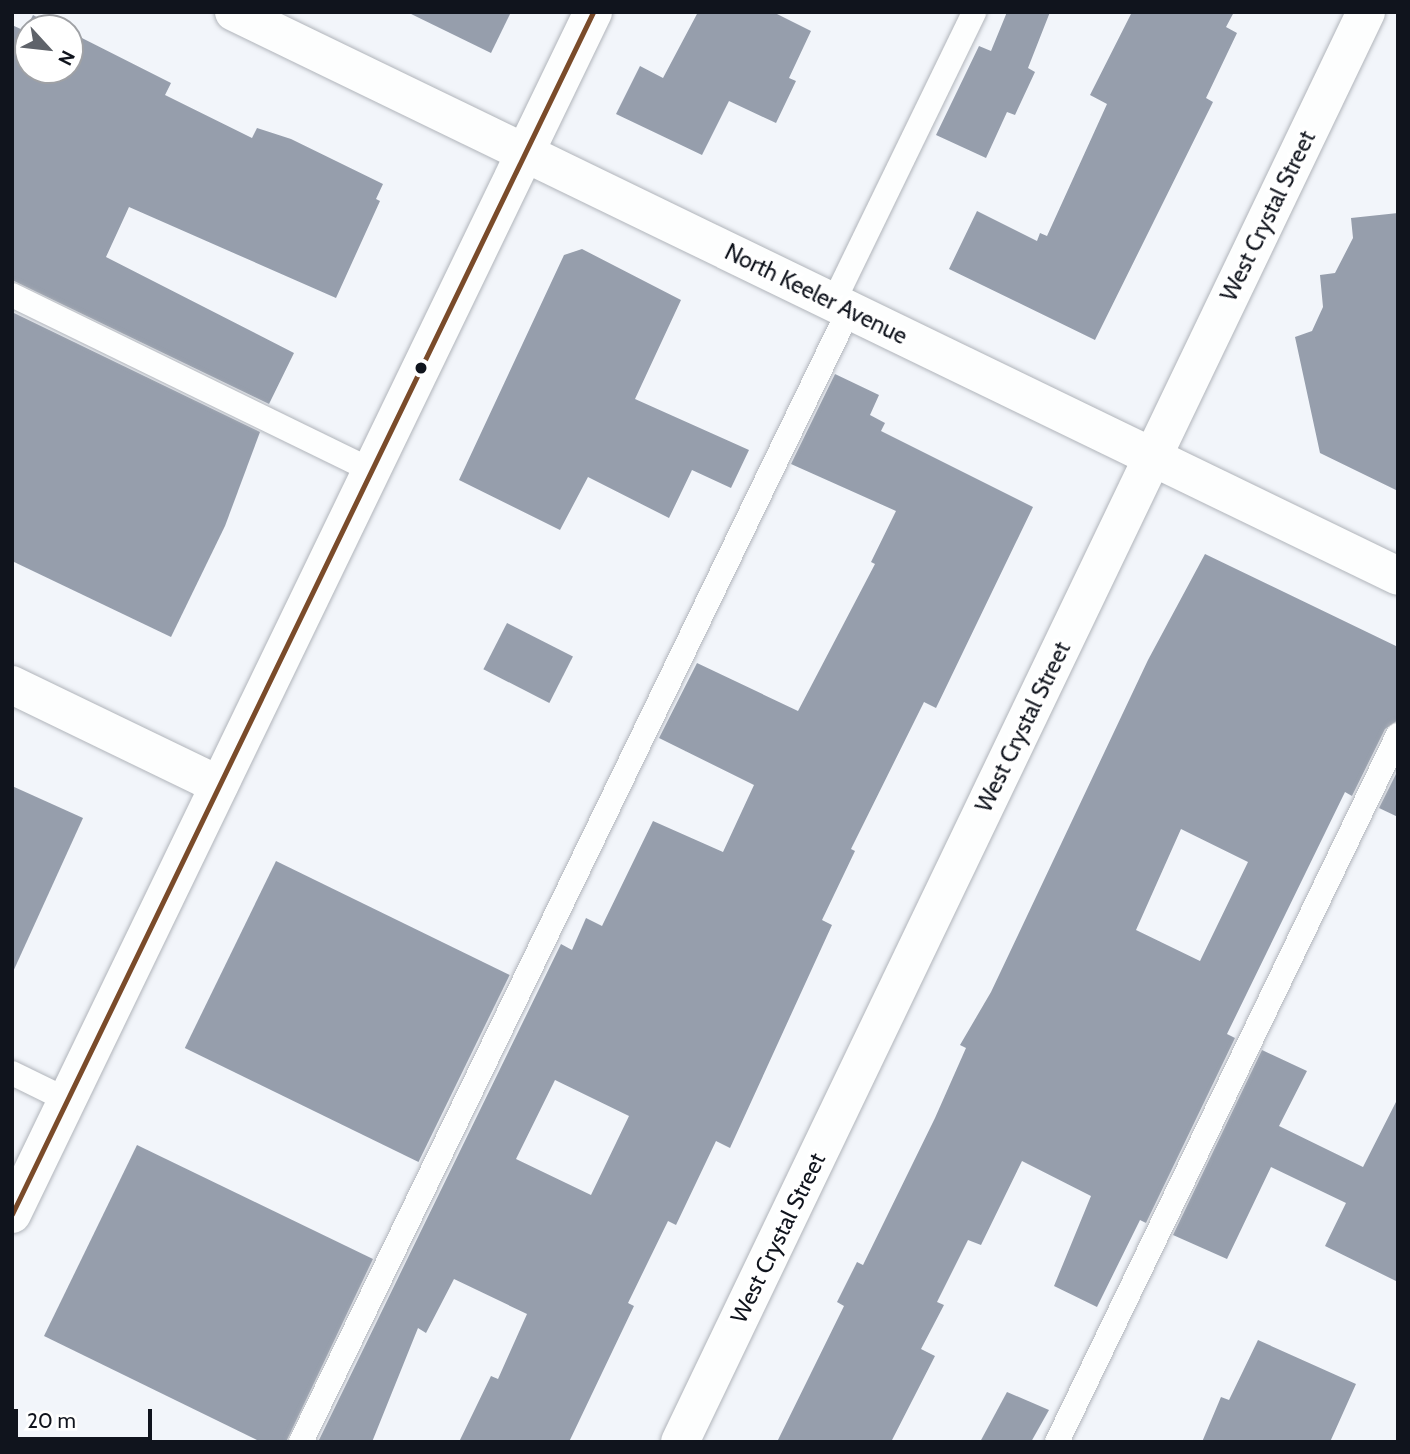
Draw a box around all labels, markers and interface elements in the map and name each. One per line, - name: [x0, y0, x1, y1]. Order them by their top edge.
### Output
- north arrow: [14, 14, 84, 84]
- text: N: [53, 47, 80, 69]
- street label: West Crystal Street: [1215, 126, 1321, 306]
- street label: North Keeler Avenue: [720, 238, 912, 350]
- unlabelled marker: [414, 361, 428, 375]
- street label: West Crystal Street: [970, 637, 1076, 817]
- street label: West Crystal Street: [725, 1148, 831, 1328]
- scale bar: [18, 1394, 156, 1438]
- text: 20 m: [27, 1408, 76, 1433]

